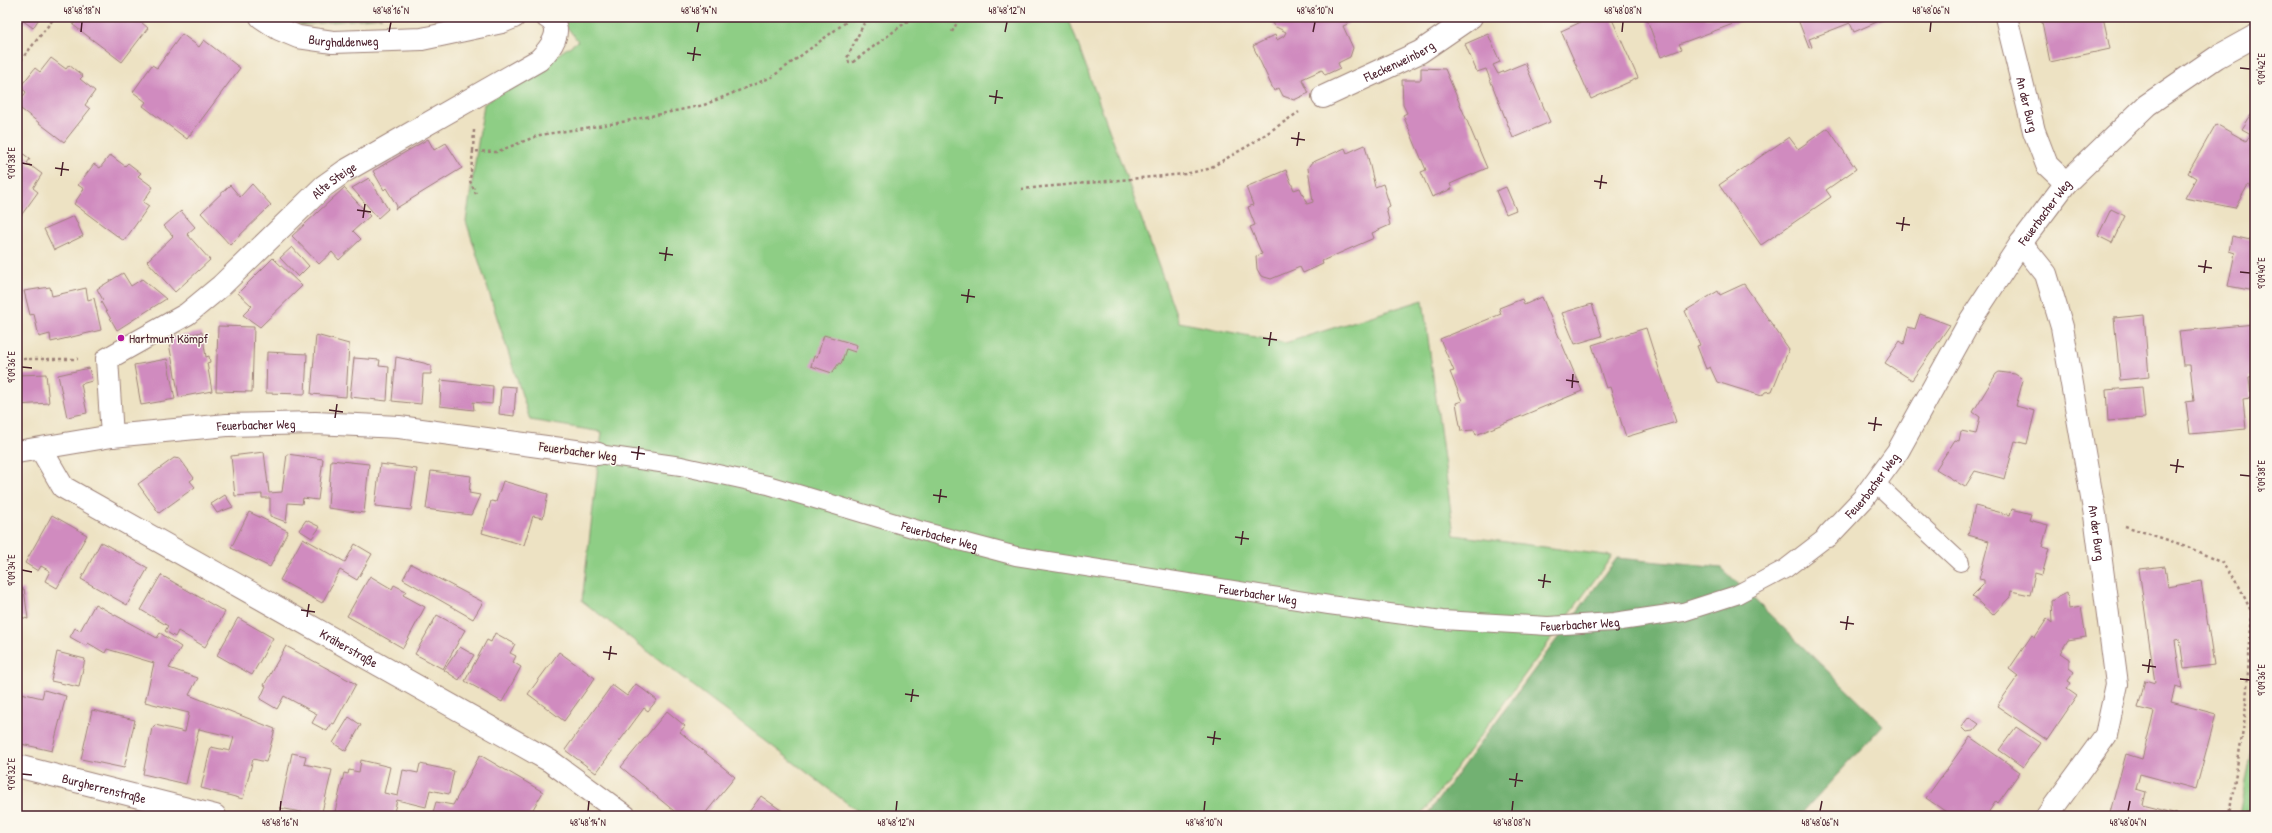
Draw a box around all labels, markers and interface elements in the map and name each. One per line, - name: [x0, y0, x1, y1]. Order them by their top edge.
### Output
- text: 48°48'18"N: [64, 4, 100, 17]
- text: 48°48'16"N: [373, 4, 409, 17]
- text: 48°48'14"N: [681, 4, 717, 17]
- text: 48°48'12"N: [989, 4, 1025, 17]
- text: 48°48'10"N: [1297, 4, 1333, 17]
- text: 48°48'08"N: [1604, 4, 1642, 17]
- text: 48°48'06"N: [1913, 4, 1949, 17]
- street label: Burghaldenweg: [307, 30, 379, 51]
- street label: Fleckenweinberg: [1360, 36, 1438, 86]
- text: 9°09'42"E: [2255, 53, 2268, 85]
- street label: An der Burg: [2012, 75, 2043, 134]
- text: 9°09'38"E: [5, 146, 18, 179]
- street label: Alte Steige: [307, 157, 360, 203]
- street label: Feuerbacher Weg: [2013, 174, 2075, 250]
- text: 9°09'40"E: [2255, 257, 2268, 289]
- place label: Hartmunt Kömpf: [129, 329, 208, 347]
- marker: Hartmunt Kömpf: [116, 333, 126, 343]
- text: 9°09'36"E: [5, 351, 18, 383]
- street label: Feuerbacher Weg: [215, 414, 296, 435]
- street label: Feuerbacher Weg: [537, 436, 618, 465]
- street label: Feuerbacher Weg: [1840, 449, 1903, 523]
- text: 9°09'38"E: [2255, 459, 2268, 492]
- street label: An der Burg: [2084, 503, 2110, 562]
- street label: Feuerbacher Weg: [898, 516, 980, 555]
- text: 9°09'34"E: [5, 554, 18, 586]
- street label: Feuerbacher Weg: [1217, 579, 1299, 609]
- street label: Feuerbacher Weg: [1539, 612, 1621, 635]
- street label: Kräherstraße: [317, 624, 381, 671]
- text: 9°09'36"E: [2255, 664, 2268, 696]
- text: 9°09'32"E: [5, 757, 18, 790]
- street label: Burgherrenstraße: [60, 769, 148, 807]
- text: 48°48'16"N: [262, 816, 298, 829]
- text: 48°48'14"N: [570, 816, 606, 829]
- text: 48°48'12"N: [878, 816, 914, 829]
- text: 48°48'10"N: [1186, 816, 1222, 829]
- text: 48°48'08"N: [1493, 816, 1531, 829]
- text: 48°48'06"N: [1802, 816, 1838, 829]
- text: 48°48'04"N: [2110, 816, 2146, 829]

